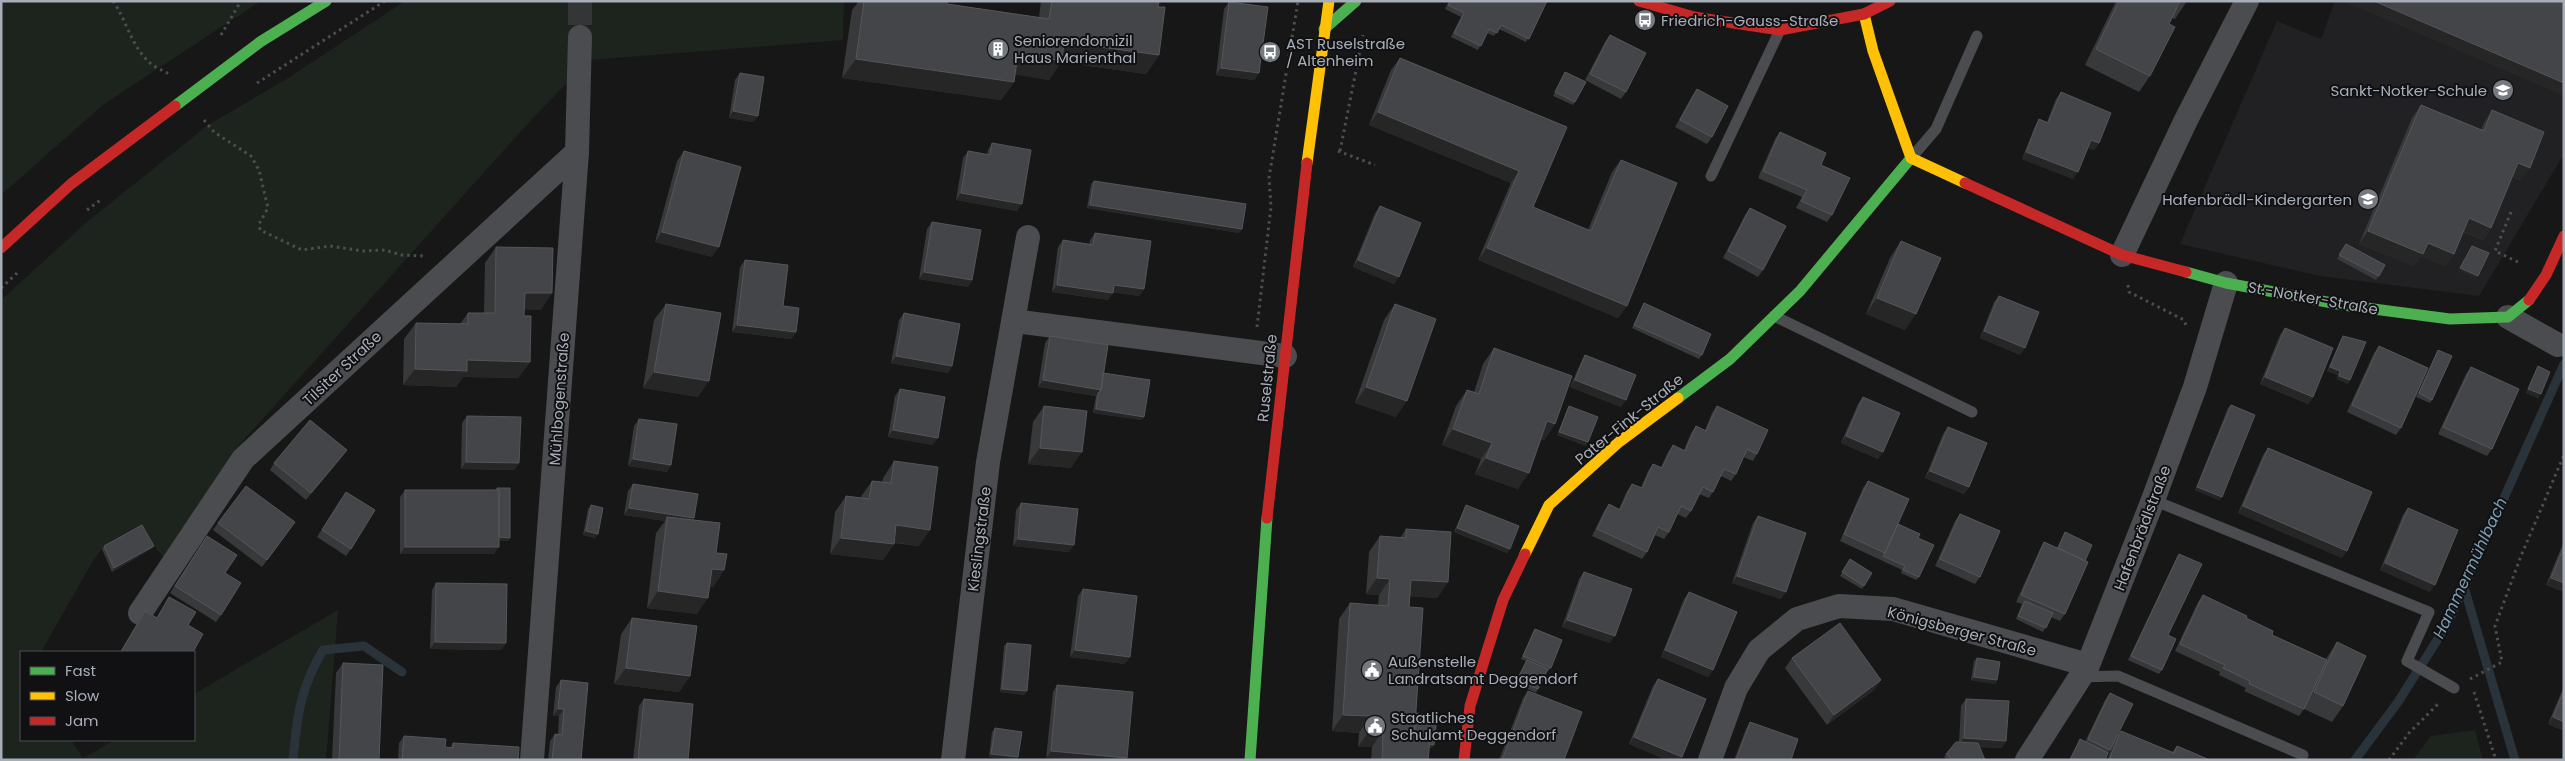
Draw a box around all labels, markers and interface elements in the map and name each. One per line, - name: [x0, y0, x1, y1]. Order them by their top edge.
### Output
- bus stop icon: Friedrich-Gauss-Straße: [1633, 8, 1657, 32]
- place label: Friedrich-Gauss-Straße: [1661, 10, 1838, 31]
- place label: Seniorendomizil Haus Marienthal: [1014, 30, 1136, 68]
- place label: AST Ruselstraße / Altenheim: [1286, 33, 1405, 71]
- building icon: Seniorendomizil Haus Marienthal: [986, 37, 1010, 61]
- bus stop icon: AST Ruselstraße / Altenheim: [1258, 40, 1282, 64]
- school or university icon: Sankt-Notker-Schule: [2491, 78, 2515, 102]
- place label: Sankt-Notker-Schule: [2330, 80, 2487, 101]
- school or university icon: Hafenbrädl-Kindergarten: [2356, 187, 2380, 211]
- place label: Hafenbrädl-Kindergarten: [2162, 189, 2352, 210]
- street label: St.-Notker-Straße: [2246, 276, 2380, 320]
- street label: Tilsiter Straße: [298, 326, 386, 410]
- street label: Mühlbogenstraße: [544, 332, 574, 466]
- street label: Ruselstraße: [1252, 333, 1282, 423]
- street label: Pater-Fink-Straße: [1570, 369, 1688, 469]
- street label: Hafenbrädlstraße: [2108, 462, 2176, 594]
- street label: Kieslingstraße: [962, 485, 996, 593]
- water label: Hammermühlbach: [2427, 494, 2513, 642]
- street label: Königsberger Straße: [1885, 601, 2039, 661]
- legend: [20, 651, 195, 741]
- place label: Außenstelle Landratsamt Deggendorf: [1388, 651, 1578, 689]
- public building icon: Außenstelle Landratsamt Deggendorf: [1360, 658, 1384, 682]
- text: Fast: [65, 660, 96, 681]
- text: Slow: [65, 685, 100, 706]
- place label: Staatliches Schulamt Deggendorf: [1391, 707, 1556, 745]
- text: Jam: [65, 710, 99, 731]
- public building icon: Staatliches Schulamt Deggendorf: [1363, 714, 1387, 738]

